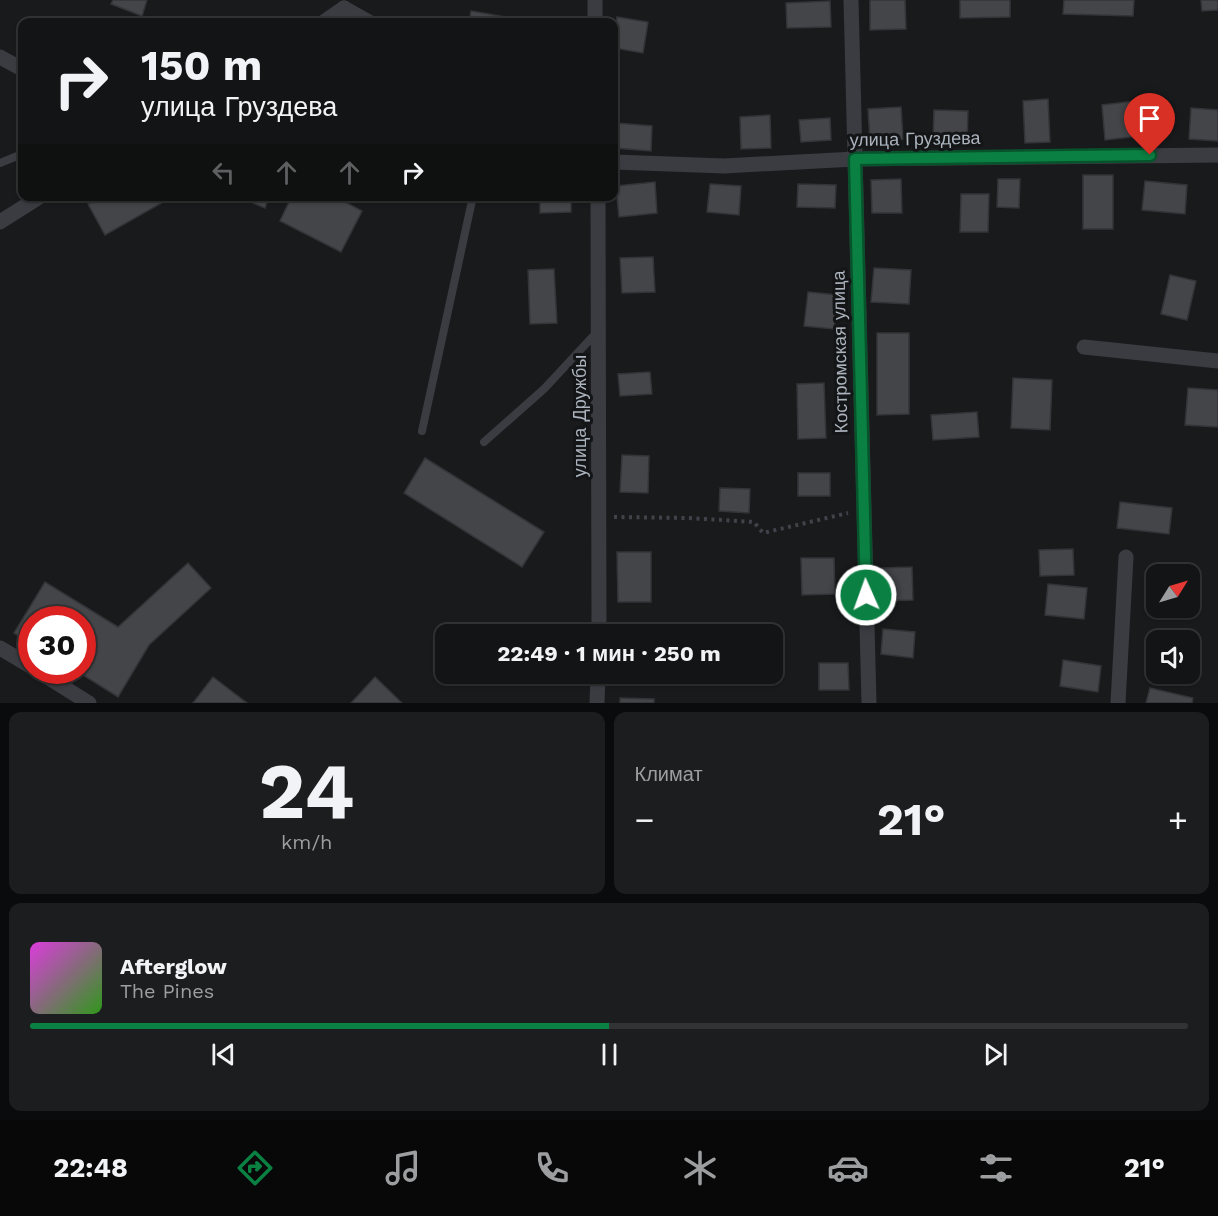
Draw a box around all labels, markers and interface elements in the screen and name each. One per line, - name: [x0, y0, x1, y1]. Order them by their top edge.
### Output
- text: 150 m: [141, 41, 262, 90]
- icon: right: [42, 42, 120, 120]
- text: улица Груздева: [141, 91, 337, 123]
- pin: [1124, 93, 1175, 155]
- icon: arrive: [1133, 102, 1166, 135]
- street label: улица Груздева: [849, 127, 982, 150]
- icon: left: [207, 156, 240, 189]
- icon: ahead: [270, 156, 303, 189]
- icon: ahead: [333, 156, 366, 189]
- icon: right: [396, 156, 429, 189]
- street label: Костромская улица: [828, 269, 851, 434]
- street label: улица Дружбы: [569, 355, 590, 477]
- position arrow: [834, 563, 898, 627]
- north arrow: [1146, 564, 1200, 618]
- map controls: [1146, 564, 1200, 684]
- speed limit sign: 30: [18, 606, 96, 684]
- button: sound: [1146, 630, 1200, 684]
- text: 22:49 · 1 мин · 250 m: [497, 641, 721, 666]
- text: 24: [259, 745, 355, 837]
- text: Климат: [635, 762, 703, 786]
- text: 21°: [877, 793, 946, 846]
- text: −: [635, 800, 654, 839]
- text: +: [1168, 800, 1188, 839]
- text: km/h: [281, 830, 333, 854]
- text: Afterglow: [120, 954, 227, 979]
- text: The Pines: [120, 979, 214, 1003]
- icon: previous: [207, 1038, 240, 1071]
- icon: pause: [593, 1038, 626, 1071]
- icon: next: [979, 1038, 1012, 1071]
- icon: directions: [234, 1147, 276, 1189]
- icon: music: [382, 1147, 424, 1189]
- icon: phone: [531, 1147, 573, 1189]
- icon: climate: [679, 1147, 721, 1189]
- icon: car: [827, 1147, 869, 1189]
- icon: filters: [975, 1147, 1017, 1189]
- text: 22:48: [53, 1152, 128, 1184]
- text: 21°: [1124, 1152, 1165, 1184]

